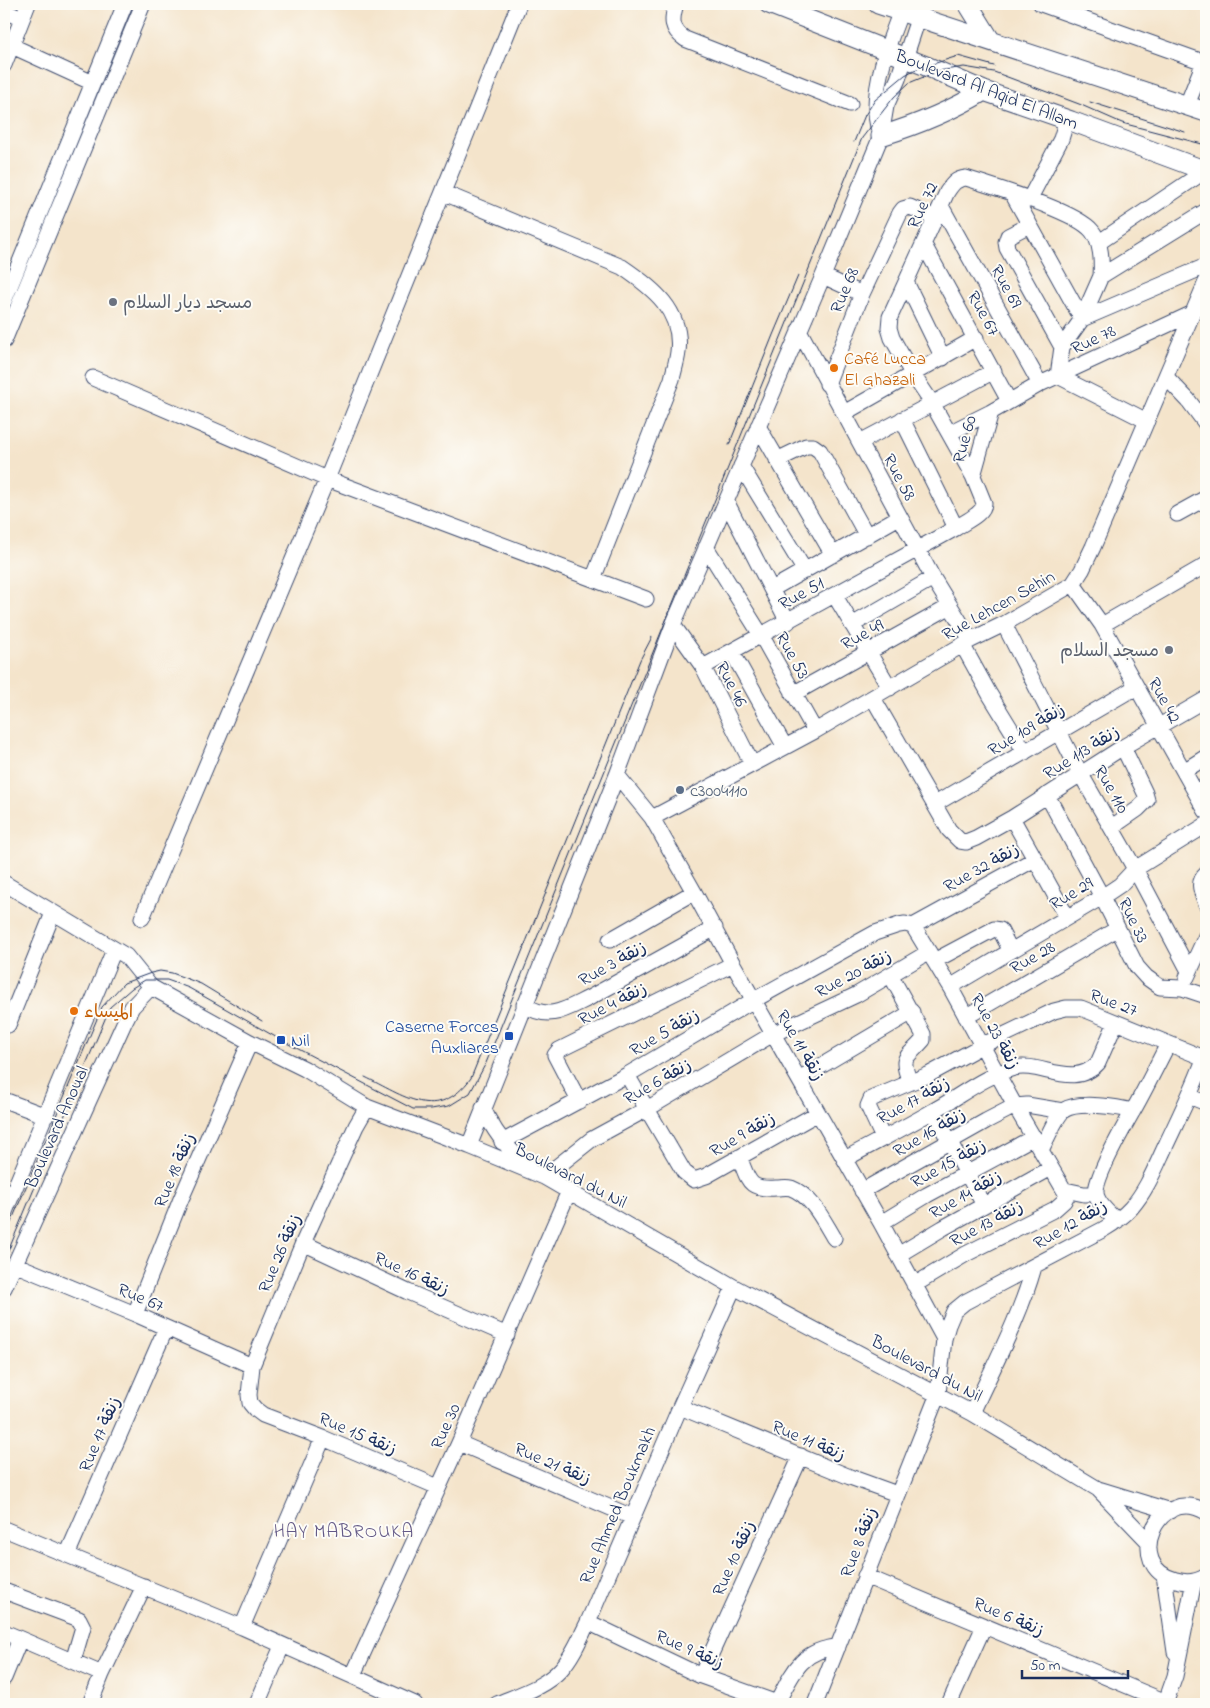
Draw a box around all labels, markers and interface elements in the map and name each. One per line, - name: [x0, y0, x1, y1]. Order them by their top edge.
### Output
- street label: Boulevard Al Aqid El Allam: [890, 44, 1082, 138]
- street label: Rue 72: [902, 178, 946, 234]
- street label: Rue 69: [983, 261, 1028, 314]
- street label: Rue 68: [825, 264, 867, 318]
- street label: Rue 67: [959, 287, 1006, 342]
- place label: مسجد ديار السلام: [123, 291, 252, 317]
- marker: مسجد ديار السلام: [107, 296, 119, 308]
- street label: Rue 78: [1067, 319, 1121, 363]
- place label: Café Lucca El Ghazali: [844, 347, 926, 394]
- marker: Café Lucca El Ghazali: [828, 362, 840, 374]
- street label: Rue 60: [947, 413, 985, 466]
- street label: Rue 58: [875, 450, 922, 506]
- street label: Rue Lehcen Sehin: [938, 565, 1060, 649]
- street label: Rue 51: [774, 571, 830, 618]
- street label: Rue 49: [837, 613, 890, 658]
- street label: Rue 53: [768, 628, 815, 684]
- place label: مسجد السلام: [1060, 639, 1159, 665]
- marker: مسجد السلام: [1163, 644, 1175, 656]
- street label: Rue 46: [708, 658, 753, 712]
- street label: Rue 42: [1140, 673, 1187, 729]
- street label: Rue 109 زنقة: [984, 698, 1070, 764]
- street label: Rue 113 زنقة: [1039, 720, 1125, 787]
- street label: Rue 110: [1086, 761, 1135, 819]
- place label: c3004110: [690, 779, 748, 805]
- marker: c3004110: [674, 784, 686, 796]
- street label: Rue 32 زنقة: [939, 837, 1025, 900]
- street label: Rue 29: [1045, 871, 1099, 918]
- street label: Rue 33: [1110, 894, 1154, 948]
- street label: Rue 3 زنقة: [574, 935, 652, 994]
- street label: Rue 28: [1006, 935, 1061, 982]
- street label: Rue 20 زنقة: [811, 944, 897, 1006]
- street label: Rue 4 زنقة: [574, 976, 652, 1033]
- street label: Rue 27: [1086, 983, 1141, 1025]
- street label: Rue 23 زنقة: [963, 989, 1026, 1075]
- place label: الميساء: [84, 1000, 133, 1026]
- street label: Rue 5 زنقة: [625, 1003, 705, 1064]
- marker: الميساء: [68, 1005, 80, 1017]
- street label: Rue 11 زنقة: [768, 1006, 830, 1086]
- place label: Caserne Forces Auxliares: [385, 1015, 499, 1062]
- place label: Nil: [291, 1029, 309, 1055]
- marker: Caserne Forces Auxliares: [503, 1030, 515, 1042]
- marker: Nil: [275, 1034, 287, 1046]
- street label: Rue 6 زنقة: [619, 1053, 697, 1113]
- street label: Boulevard Anoual: [19, 1062, 97, 1194]
- street label: Rue 17 زنقة: [873, 1071, 955, 1132]
- street label: Rue 16 زنقة: [889, 1102, 971, 1165]
- street label: Rue 9 زنقة: [705, 1106, 781, 1165]
- street label: Rue 18 زنقة: [148, 1129, 203, 1212]
- street label: Rue 15 زنقة: [906, 1133, 991, 1196]
- street label: Boulevard du Nil: [509, 1137, 631, 1216]
- street label: Rue 14 زنقة: [925, 1164, 1007, 1227]
- street label: Rue 12 زنقة: [1029, 1194, 1113, 1257]
- street label: Rue 13 زنقة: [946, 1195, 1028, 1255]
- street label: Rue 26 زنقة: [253, 1210, 309, 1297]
- street label: Rue 16 زنقة: [369, 1246, 453, 1304]
- street label: Rue 67: [113, 1277, 168, 1320]
- street label: Boulevard du Nil: [865, 1329, 986, 1410]
- street label: Rue 17 زنقة: [73, 1393, 128, 1477]
- street label: Rue 30: [425, 1399, 469, 1454]
- street label: Rue 15 زنقة: [314, 1407, 400, 1463]
- street label: Rue 11 زنقة: [767, 1415, 849, 1469]
- street label: Rue Ahmed Boukmakh: [574, 1423, 664, 1589]
- street label: Rue 21 زنقة: [510, 1437, 595, 1493]
- street label: Rue 8 زنقة: [835, 1504, 885, 1582]
- street label: Rue 10 زنقة: [707, 1517, 763, 1601]
- district label: HAY MABROUKA: [274, 1519, 414, 1546]
- street label: Rue 6 زنقة: [969, 1591, 1048, 1644]
- street label: Rue 9 زنقة: [651, 1624, 727, 1677]
- scale bar: [1022, 1648, 1129, 1680]
- text: 50 m: [1030, 1655, 1061, 1677]

